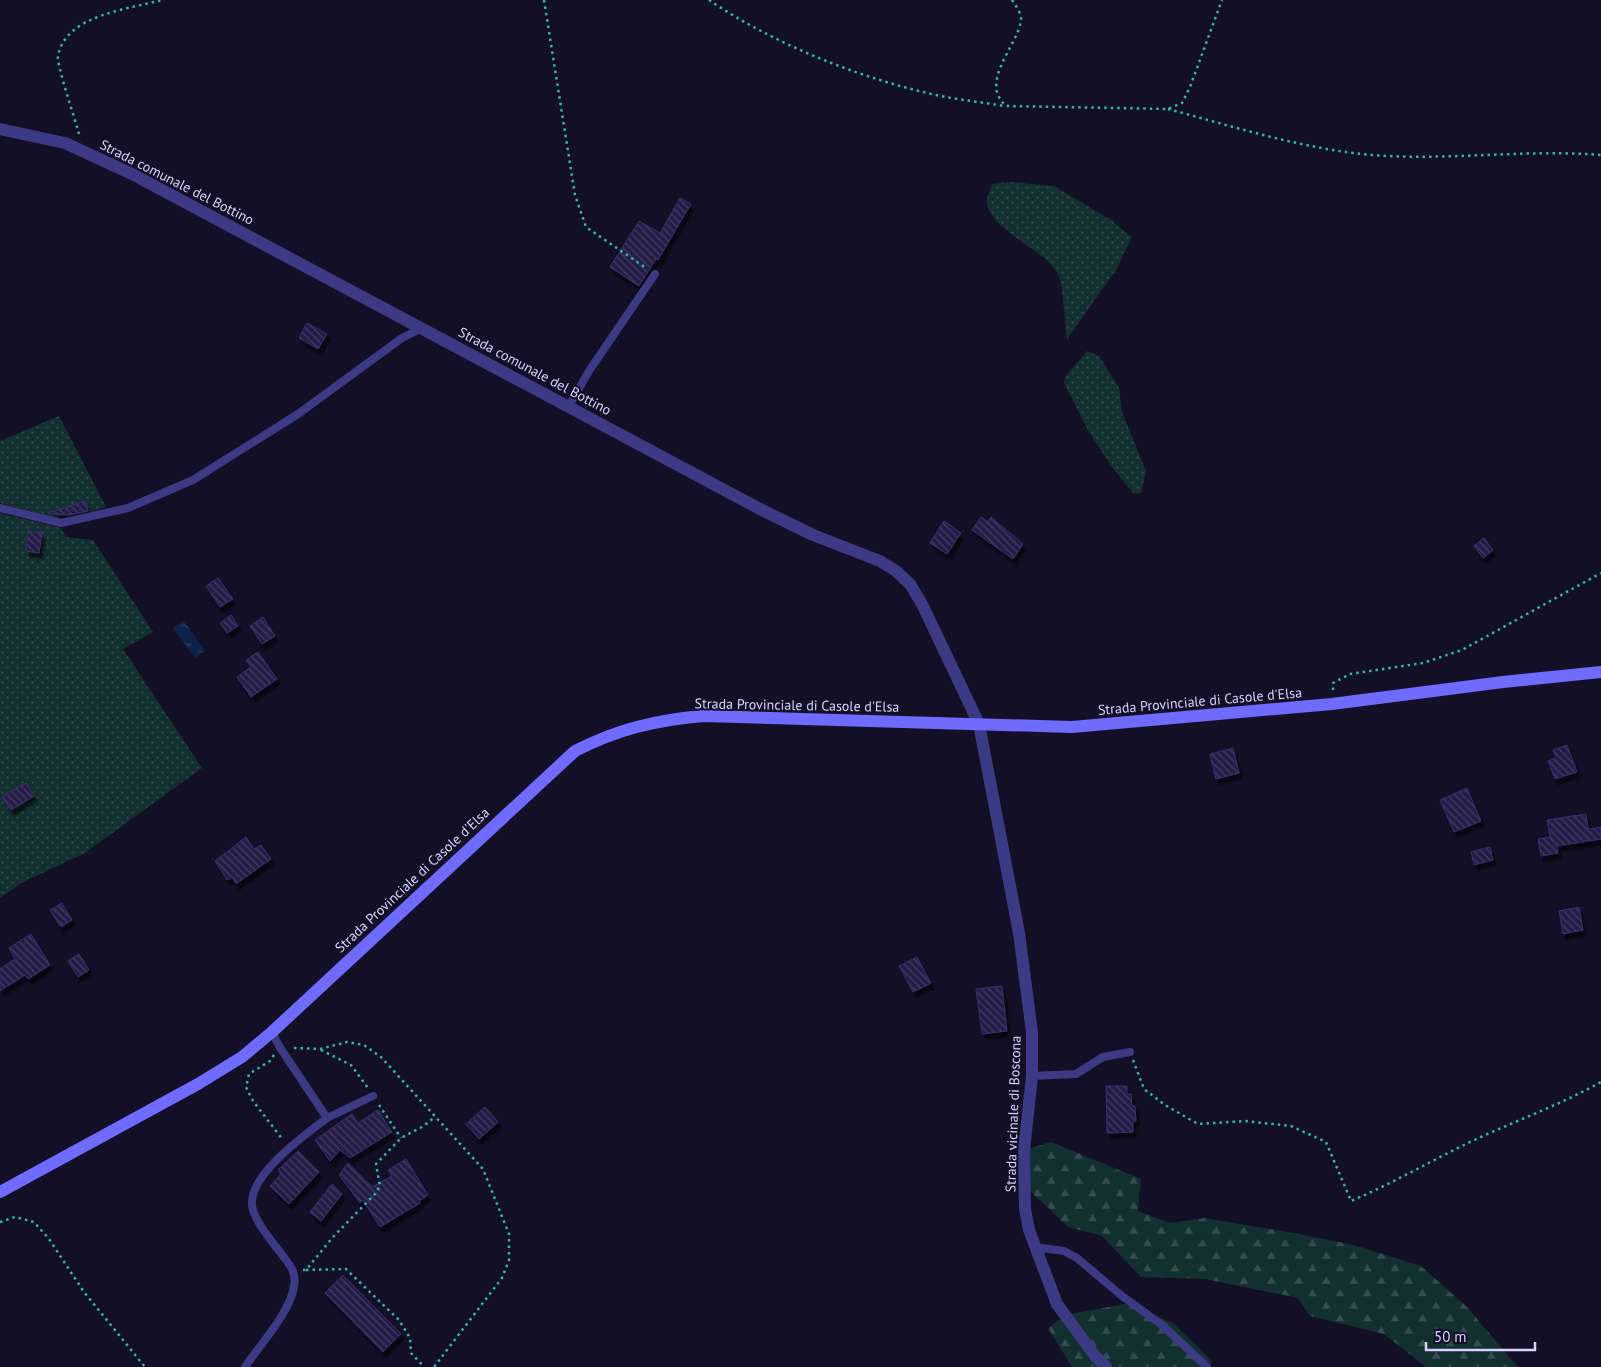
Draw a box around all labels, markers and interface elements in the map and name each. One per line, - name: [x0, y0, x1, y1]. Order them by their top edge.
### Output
- street label: Strada comunale del Bottino: [97, 135, 257, 229]
- street label: Strada comunale del Bottino: [455, 323, 615, 419]
- street label: Strada Provinciale di Casole d'Elsa: [1097, 683, 1303, 719]
- street label: Strada Provinciale di Casole d'Elsa: [694, 694, 900, 716]
- street label: Strada Provinciale di Casole d'Elsa: [331, 804, 493, 956]
- street label: Strada vicinale di Boscona: [1001, 1035, 1025, 1193]
- scale bar: [1426, 1320, 1535, 1352]
- text: 50 m: [1434, 1327, 1467, 1346]

